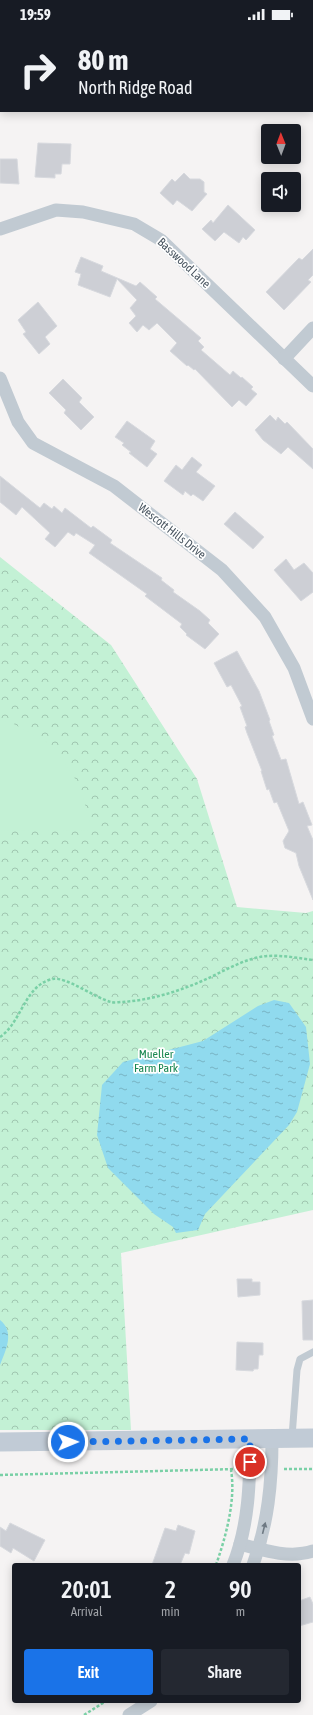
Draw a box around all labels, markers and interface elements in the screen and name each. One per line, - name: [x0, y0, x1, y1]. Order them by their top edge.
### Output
- text: 19:59: [20, 6, 51, 23]
- icon: right: [12, 44, 64, 96]
- text: 80 m: [78, 44, 128, 76]
- text: North Ridge Road: [78, 77, 193, 98]
- north arrow: [261, 124, 301, 164]
- map controls: [261, 124, 301, 212]
- button: sound: [261, 172, 301, 212]
- street label: Basswood Lane: [155, 235, 213, 291]
- street label: Wescott Hills Drive: [135, 500, 209, 562]
- park label: Mueller Farm Park: [134, 1047, 179, 1075]
- position arrow: [47, 1421, 89, 1463]
- pin: [233, 1445, 267, 1479]
- icon: arrive: [239, 1451, 261, 1473]
- one-way arrow: [261, 1522, 267, 1534]
- text: 20:01: [61, 1576, 112, 1603]
- text: 2: [165, 1576, 176, 1603]
- text: 90: [229, 1576, 252, 1603]
- text: Arrival: [71, 1604, 102, 1619]
- text: min: [161, 1604, 180, 1619]
- text: m: [236, 1604, 245, 1619]
- button: Exit: [24, 1649, 153, 1695]
- button: Share: [161, 1649, 289, 1695]

